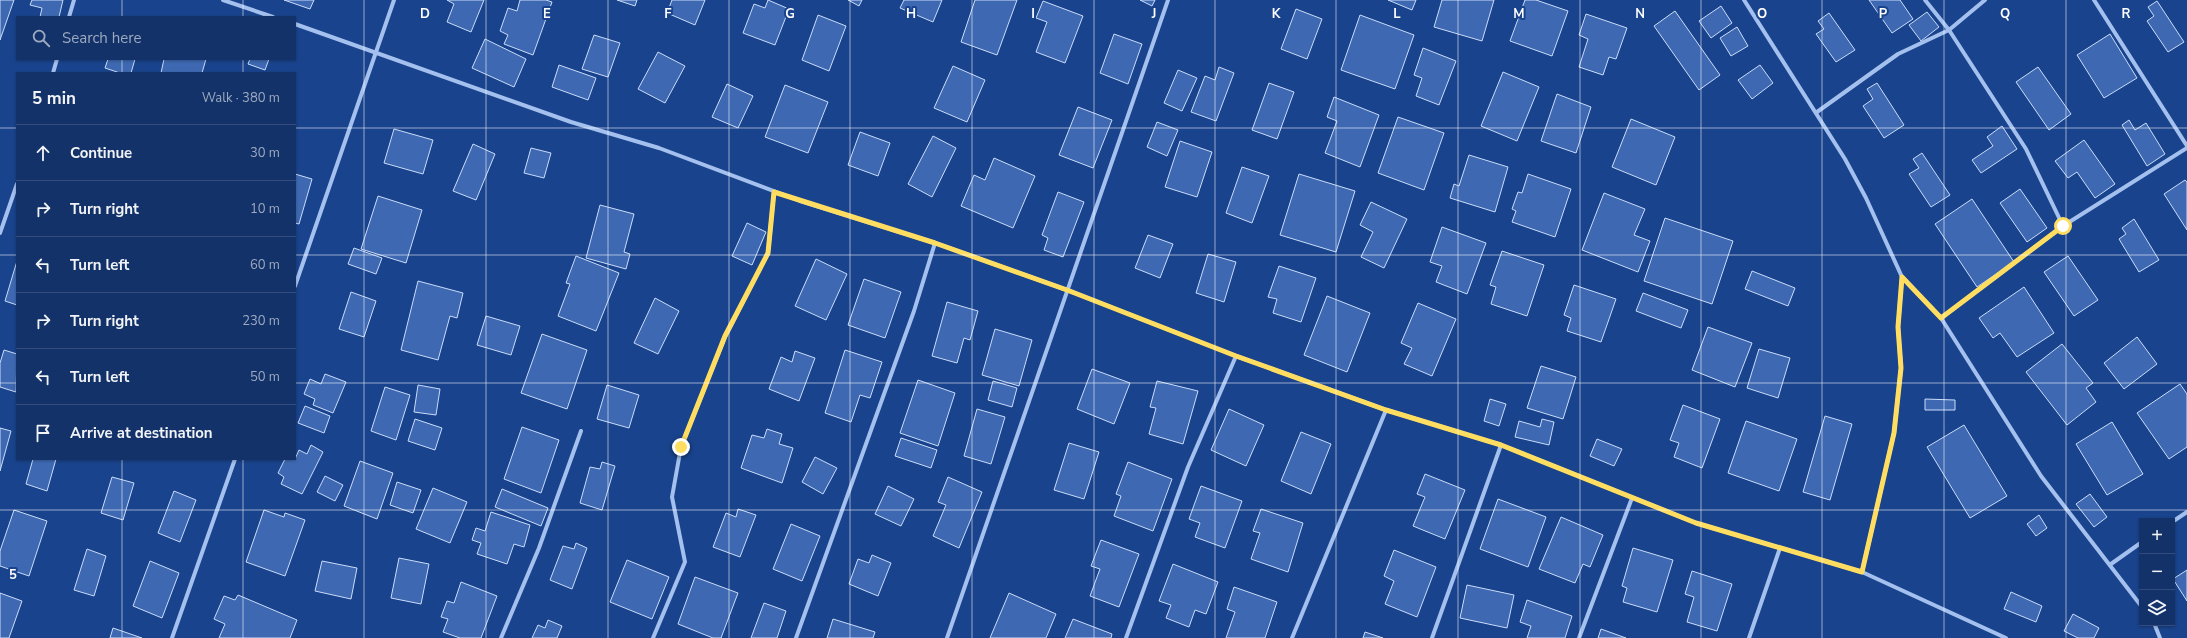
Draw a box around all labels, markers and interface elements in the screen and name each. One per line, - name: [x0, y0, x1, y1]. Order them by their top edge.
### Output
- text: D: [420, 5, 430, 23]
- text: E: [543, 5, 551, 23]
- text: F: [664, 5, 672, 23]
- text: G: [785, 5, 795, 23]
- text: H: [906, 5, 916, 23]
- text: I: [1031, 5, 1035, 23]
- text: J: [1151, 5, 1156, 23]
- text: K: [1272, 5, 1281, 23]
- text: L: [1393, 5, 1401, 23]
- text: M: [1513, 5, 1525, 23]
- text: N: [1635, 5, 1645, 23]
- text: O: [1757, 5, 1767, 23]
- text: P: [1879, 5, 1888, 23]
- text: Q: [2000, 5, 2010, 23]
- text: R: [2122, 5, 2131, 23]
- search box: [16, 16, 296, 60]
- icon: search: [30, 27, 52, 49]
- text: Search here: [62, 28, 142, 48]
- text: 5 min: [32, 87, 76, 110]
- text: Walk · 380 m: [202, 89, 280, 107]
- icon: ahead: [32, 142, 54, 164]
- text: Continue: [70, 143, 132, 163]
- text: 30 m: [250, 144, 280, 162]
- icon: right: [32, 198, 54, 220]
- text: Turn right: [70, 199, 139, 219]
- text: 10 m: [250, 200, 280, 218]
- route start: [2054, 217, 2072, 235]
- icon: left: [32, 254, 54, 276]
- text: Turn left: [70, 255, 129, 275]
- text: 60 m: [250, 256, 280, 274]
- icon: right: [32, 310, 54, 332]
- text: Turn right: [70, 311, 139, 331]
- text: 230 m: [242, 312, 280, 330]
- icon: left: [32, 366, 54, 388]
- text: Turn left: [70, 367, 129, 387]
- text: 50 m: [250, 368, 280, 386]
- icon: arrive: [32, 422, 54, 444]
- text: Arrive at destination: [70, 423, 213, 443]
- route end: [672, 438, 690, 456]
- map controls: [2139, 518, 2175, 626]
- button: +: [2139, 518, 2175, 554]
- button: −: [2139, 554, 2175, 590]
- text: 5: [9, 566, 17, 584]
- button: layers: [2139, 590, 2175, 626]

